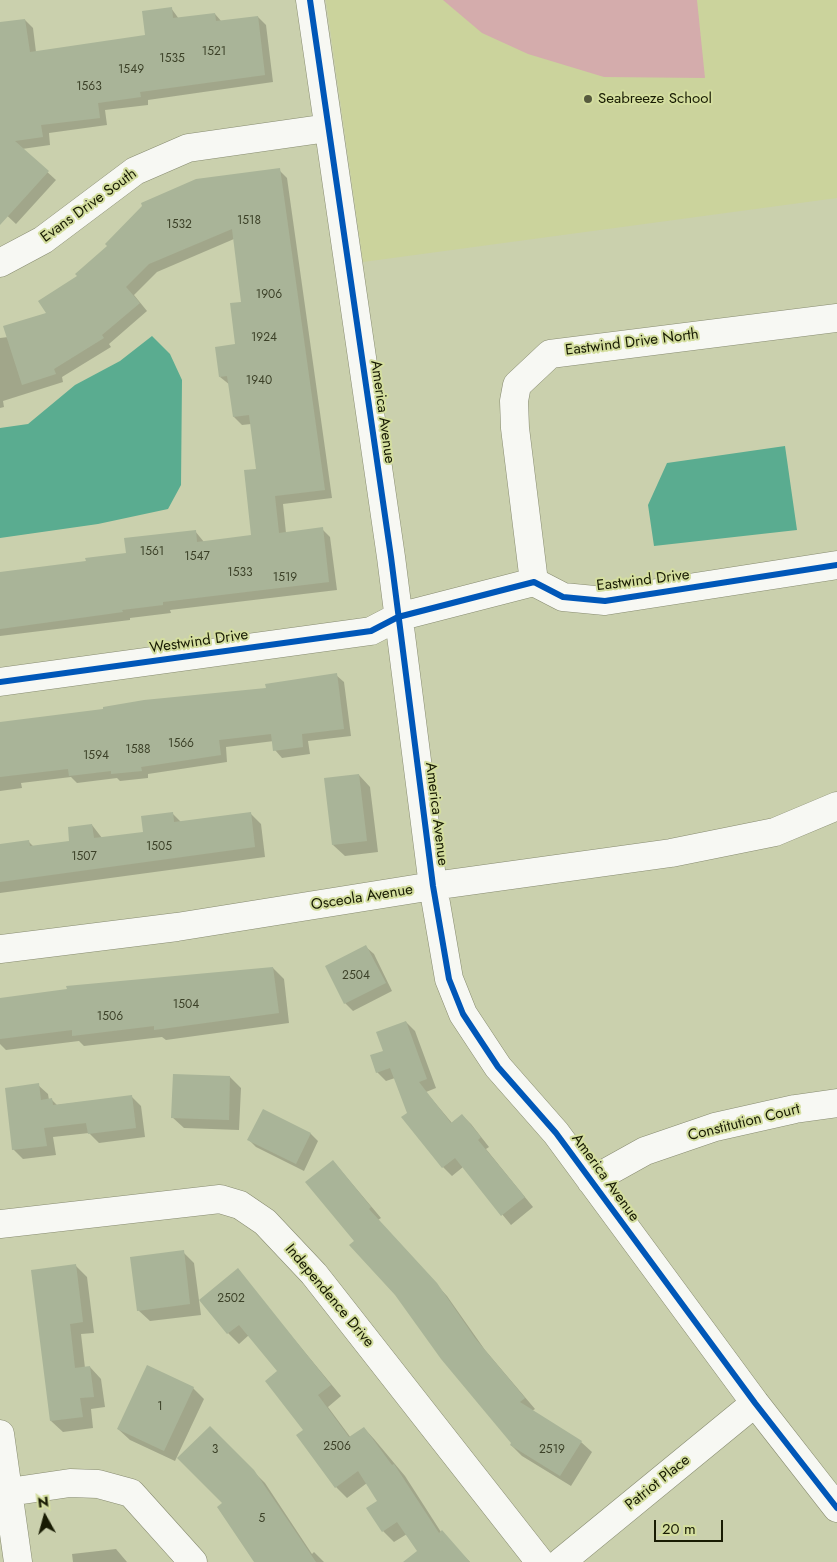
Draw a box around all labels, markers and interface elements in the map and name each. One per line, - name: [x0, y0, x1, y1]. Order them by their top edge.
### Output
- house number: 1521: [202, 45, 226, 59]
- house number: 1535: [159, 52, 185, 66]
- house number: 1549: [118, 63, 144, 77]
- house number: 1563: [76, 80, 102, 94]
- place label: Seabreeze School: [598, 90, 712, 108]
- marker: Seabreeze School: [582, 93, 594, 105]
- street label: Evans Drive South: [38, 165, 140, 247]
- house number: 1518: [237, 214, 261, 228]
- house number: 1532: [166, 218, 192, 232]
- house number: 1906: [256, 288, 282, 302]
- street label: Eastwind Drive North: [564, 326, 700, 360]
- house number: 1924: [251, 331, 277, 345]
- street label: America Avenue: [366, 359, 398, 465]
- house number: 1940: [246, 374, 272, 388]
- house number: 1561: [140, 545, 164, 559]
- house number: 1547: [184, 550, 210, 564]
- house number: 1533: [227, 566, 253, 580]
- street label: Eastwind Drive: [596, 566, 690, 596]
- house number: 1519: [273, 571, 297, 585]
- street label: Westwind Drive: [149, 626, 249, 658]
- house number: 1566: [168, 737, 194, 751]
- house number: 1588: [125, 743, 151, 757]
- house number: 1594: [83, 749, 109, 763]
- street label: America Avenue: [421, 761, 451, 867]
- house number: 1505: [146, 840, 172, 854]
- house number: 1507: [71, 850, 97, 864]
- street label: Osceola Avenue: [310, 881, 414, 915]
- house number: 2504: [342, 969, 370, 983]
- house number: 1504: [173, 998, 199, 1012]
- house number: 1506: [97, 1010, 123, 1024]
- street label: Constitution Court: [686, 1100, 802, 1146]
- street label: America Avenue: [567, 1131, 643, 1225]
- street label: Independence Drive: [281, 1241, 377, 1351]
- house number: 2502: [217, 1292, 245, 1306]
- house number: 1: [157, 1400, 163, 1414]
- house number: 2506: [323, 1440, 351, 1454]
- house number: 3: [212, 1443, 218, 1457]
- house number: 2519: [539, 1443, 565, 1457]
- street label: Patriot Place: [622, 1452, 694, 1514]
- north arrow: [20, 1492, 70, 1542]
- text: N: [36, 1492, 50, 1513]
- scale bar: [657, 1510, 726, 1542]
- house number: 5: [259, 1512, 265, 1526]
- text: 20 m: [662, 1518, 696, 1540]

